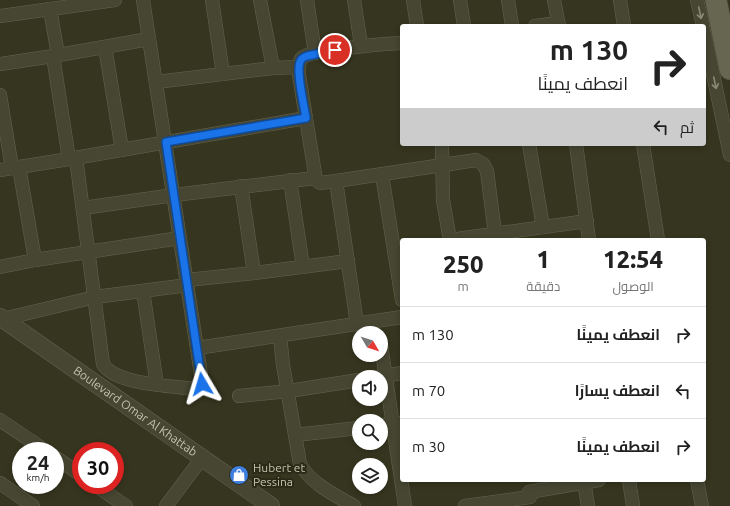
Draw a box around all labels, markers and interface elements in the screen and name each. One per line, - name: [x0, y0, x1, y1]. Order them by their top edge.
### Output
- one-way arrow: [697, 6, 705, 19]
- pin: [318, 33, 352, 67]
- text: 130 m: [550, 34, 628, 65]
- icon: arrive: [324, 39, 346, 61]
- icon: right: [642, 40, 694, 92]
- text: انعطف يمينًا: [537, 73, 628, 93]
- one-way arrow: [711, 76, 719, 89]
- icon: left: [650, 116, 672, 138]
- text: ثم: [680, 119, 694, 136]
- text: 1: [537, 246, 550, 273]
- text: 12:54: [603, 246, 663, 273]
- text: 250: [443, 251, 483, 278]
- text: m: [458, 279, 469, 293]
- text: دقيقة: [526, 279, 560, 293]
- text: الوصول: [612, 279, 654, 293]
- icon: right: [672, 324, 694, 346]
- north arrow: [352, 326, 388, 362]
- map controls: [352, 326, 388, 494]
- text: 130 m: [412, 326, 454, 343]
- text: انعطف يمينًا: [576, 326, 660, 343]
- street label: Boulevard Omar Al Khattab: [71, 363, 200, 458]
- position arrow: [181, 363, 223, 405]
- button: sound: [352, 370, 388, 406]
- icon: left: [672, 380, 694, 402]
- text: 70 m: [412, 382, 445, 399]
- text: انعطف يسارًا: [575, 382, 660, 399]
- button: search: [352, 414, 388, 450]
- icon: right: [672, 436, 694, 458]
- text: 30 m: [412, 438, 445, 455]
- text: انعطف يمينًا: [576, 438, 660, 455]
- speed limit sign: 30: [72, 442, 124, 494]
- text: 24: [27, 451, 49, 474]
- button: layers: [352, 458, 388, 494]
- place label: Hubert et Pessina: [253, 461, 305, 488]
- shop icon: Hubert et Pessina: [228, 464, 250, 486]
- text: km/h: [26, 472, 50, 483]

